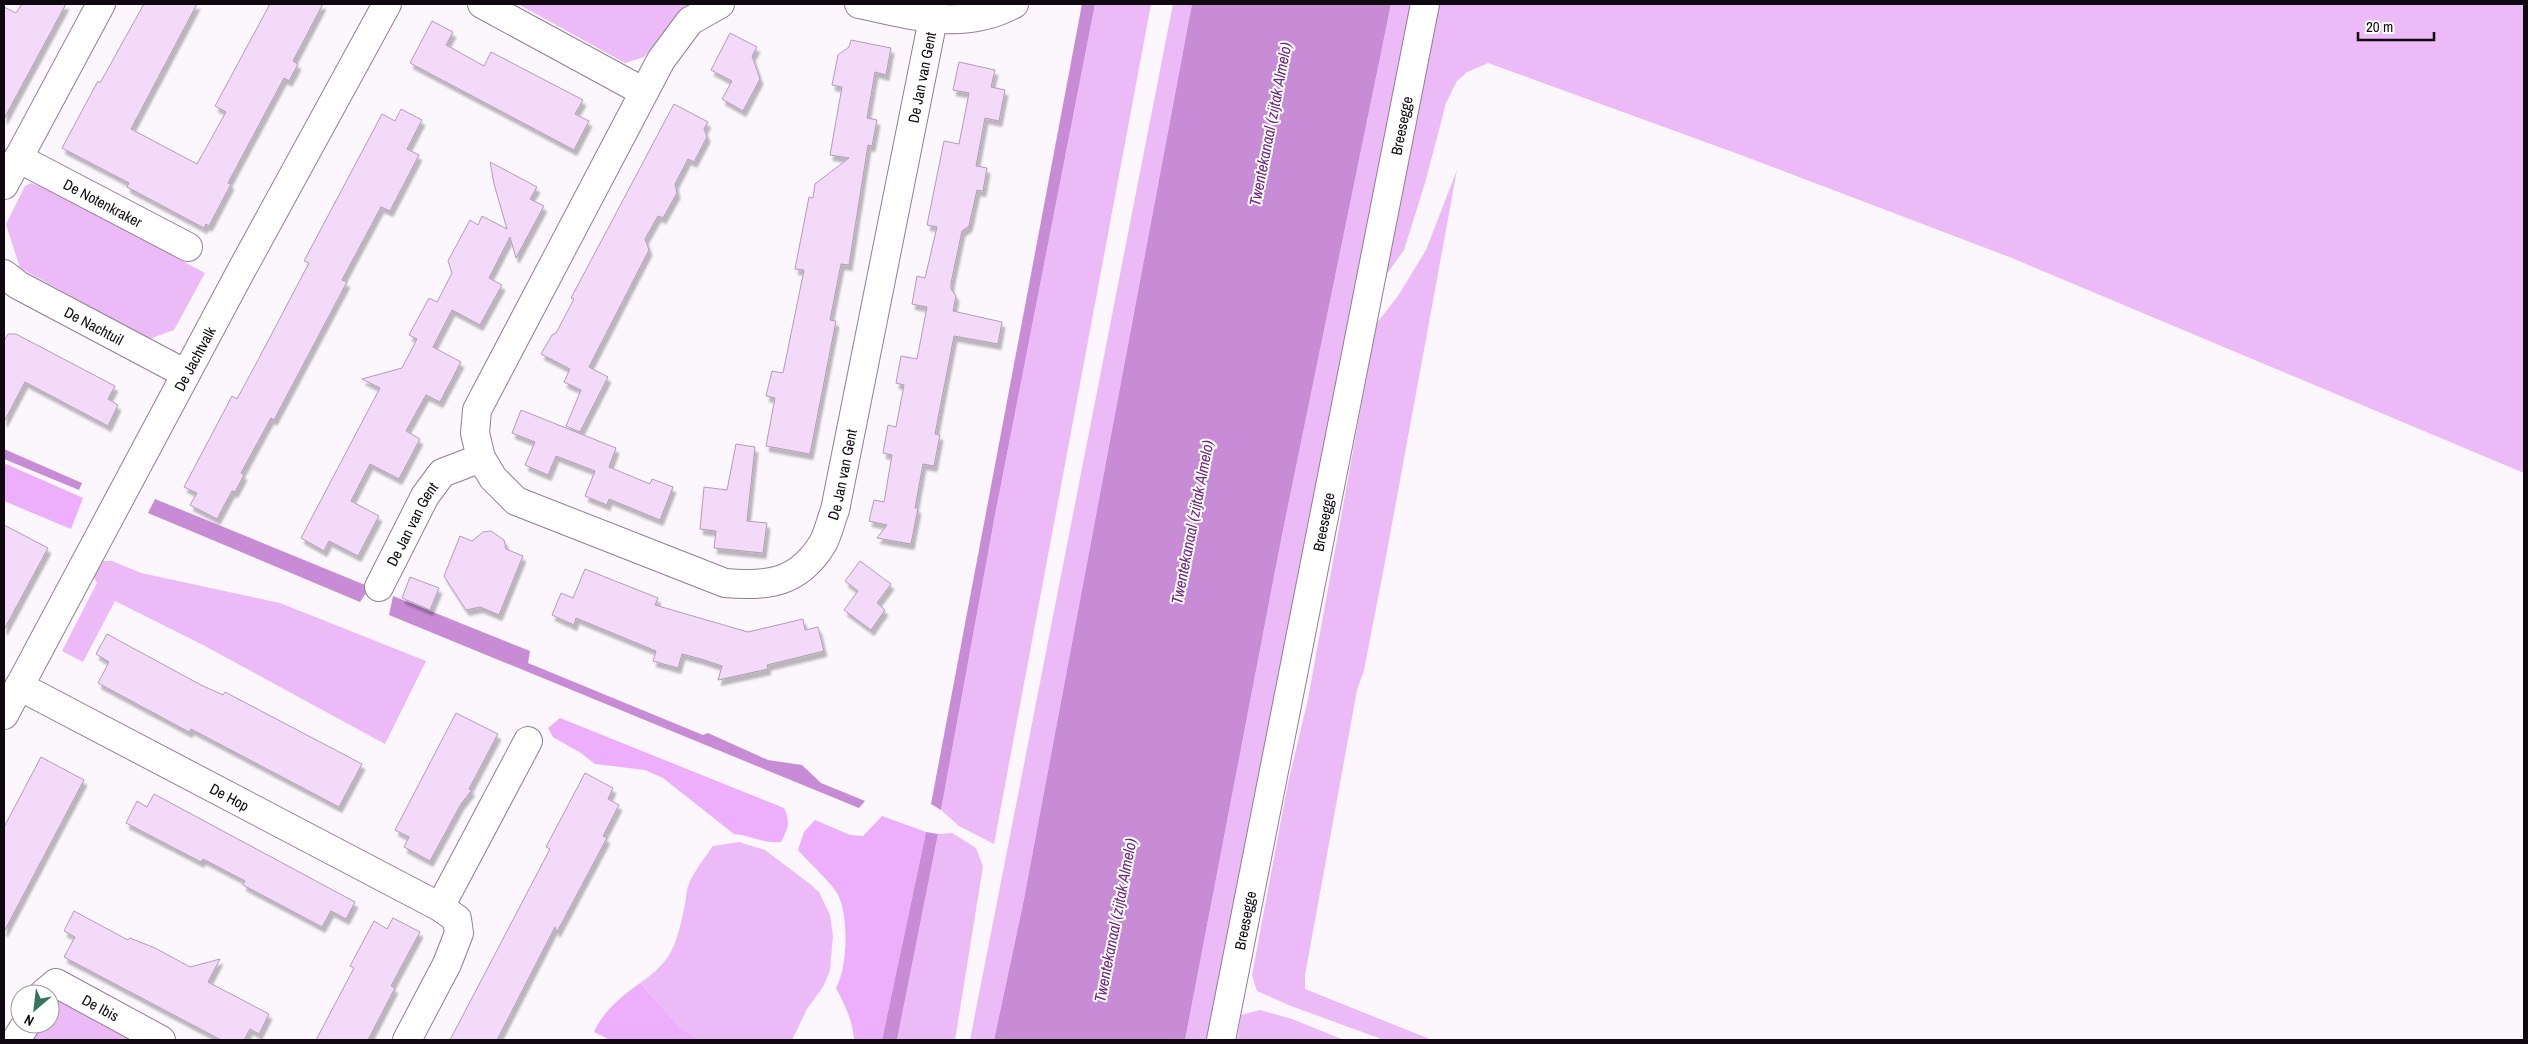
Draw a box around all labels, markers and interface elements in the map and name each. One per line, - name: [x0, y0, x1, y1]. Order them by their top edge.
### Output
- scale bar: [2358, 10, 2434, 42]
- text: 20 m: [2366, 16, 2393, 37]
- street label: De Jan van Gent: [902, 29, 941, 125]
- water label: Twentekanaal (zijtak Almelo): [1243, 40, 1297, 208]
- street label: Breesegge: [1385, 94, 1417, 157]
- street label: De Notenkraker: [60, 173, 146, 232]
- street label: De Nachtuil: [61, 301, 127, 350]
- street label: De Jachtvalk: [168, 322, 220, 395]
- street label: De Jan van Gent: [822, 427, 862, 523]
- water label: Twentekanaal (zijtak Almelo): [1165, 438, 1219, 606]
- street label: De Jan van Gent: [381, 477, 443, 570]
- street label: Breesegge: [1307, 491, 1339, 553]
- street label: De Hop: [206, 778, 253, 816]
- water label: Twentekanaal (zijtak Almelo): [1088, 836, 1142, 1004]
- street label: Breesegge: [1229, 889, 1261, 952]
- north arrow: [10, 984, 60, 1034]
- street label: De Ibis: [79, 989, 123, 1026]
- text: N: [21, 1011, 37, 1030]

